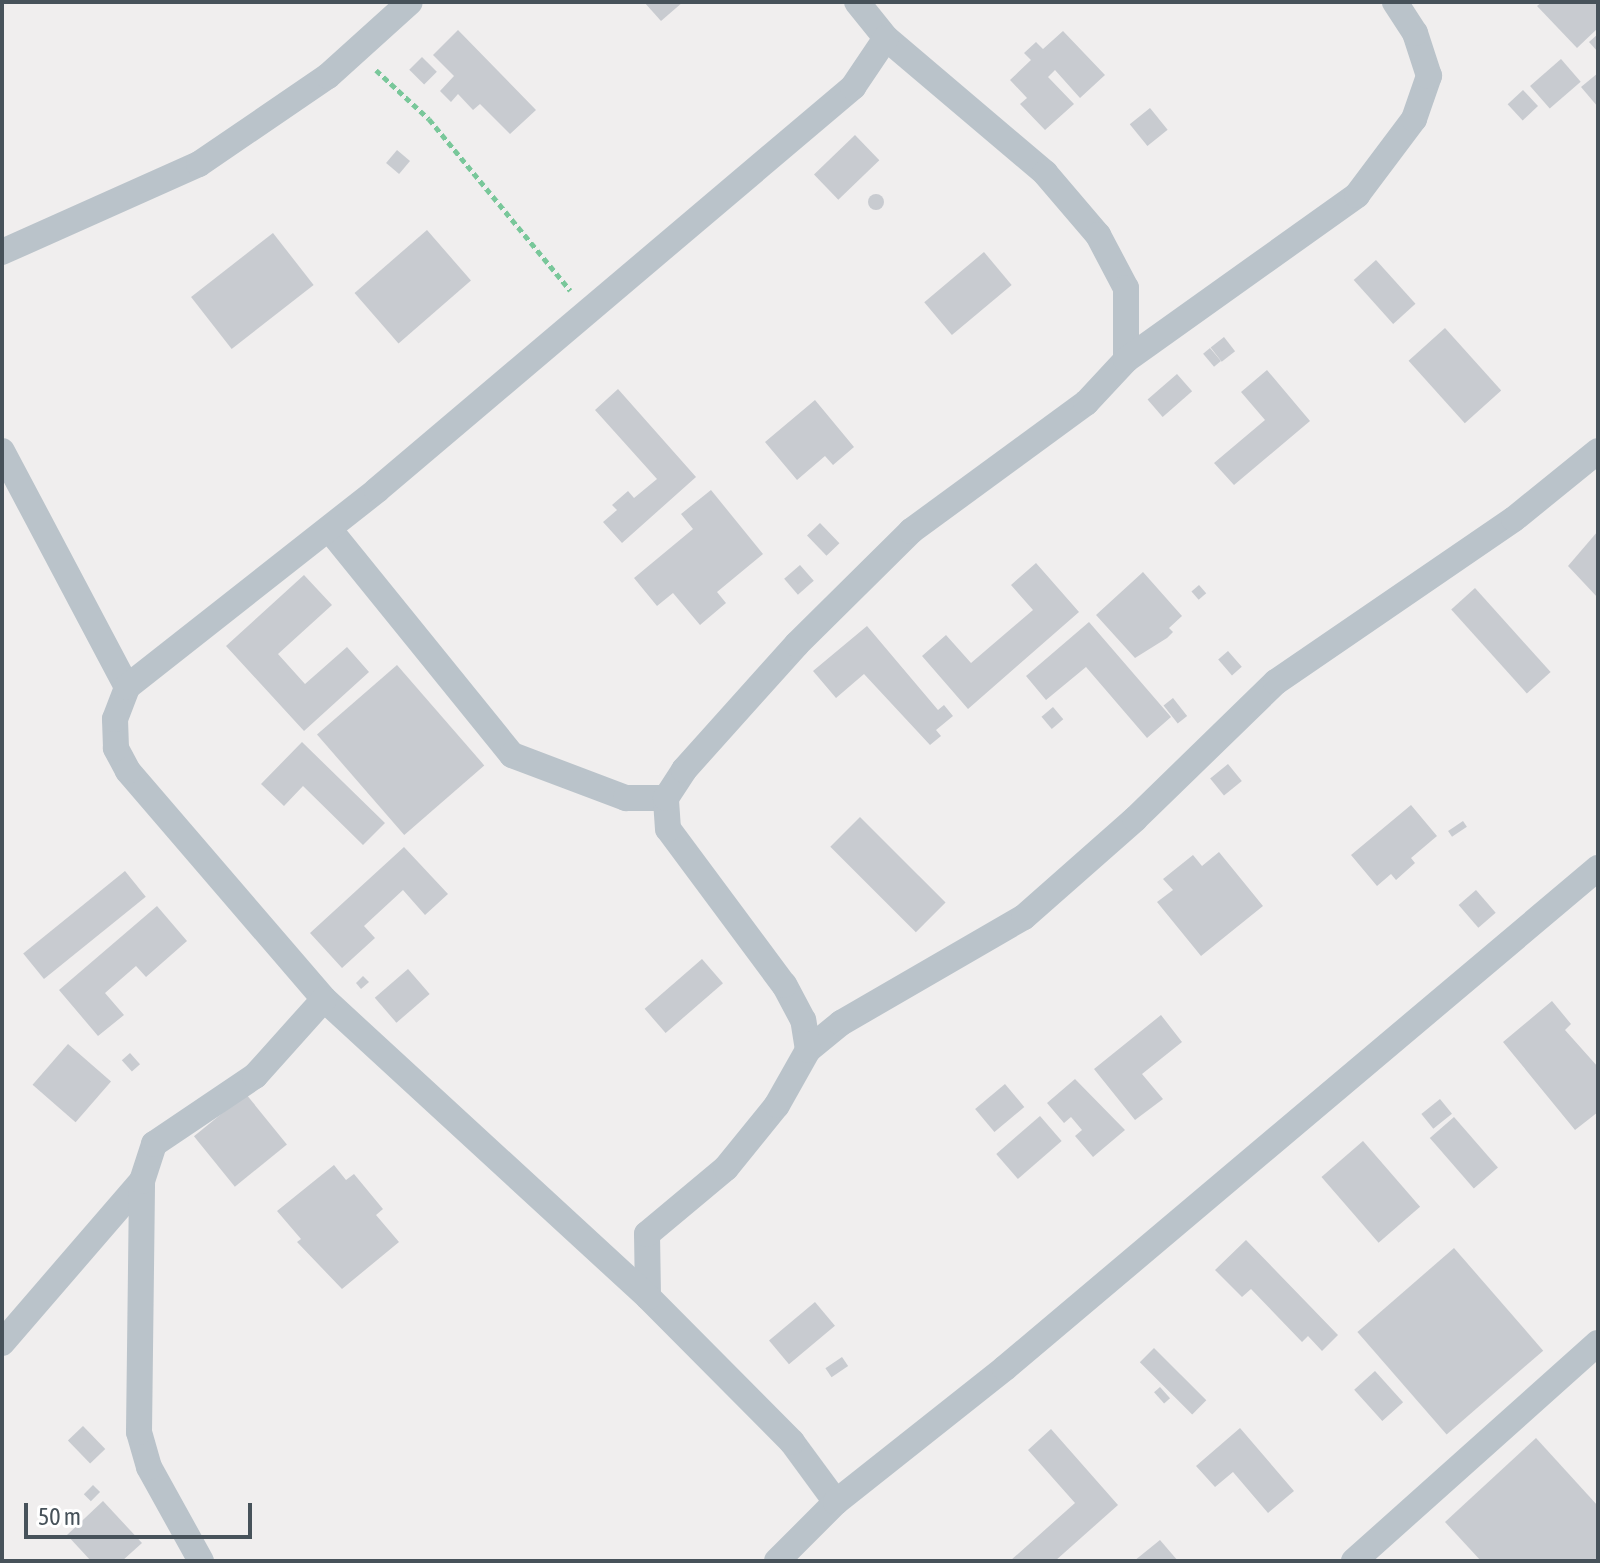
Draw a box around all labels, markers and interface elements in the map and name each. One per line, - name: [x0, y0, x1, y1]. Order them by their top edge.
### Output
- scale bar: [28, 1487, 256, 1537]
- text: 50 m: [38, 1503, 81, 1530]

